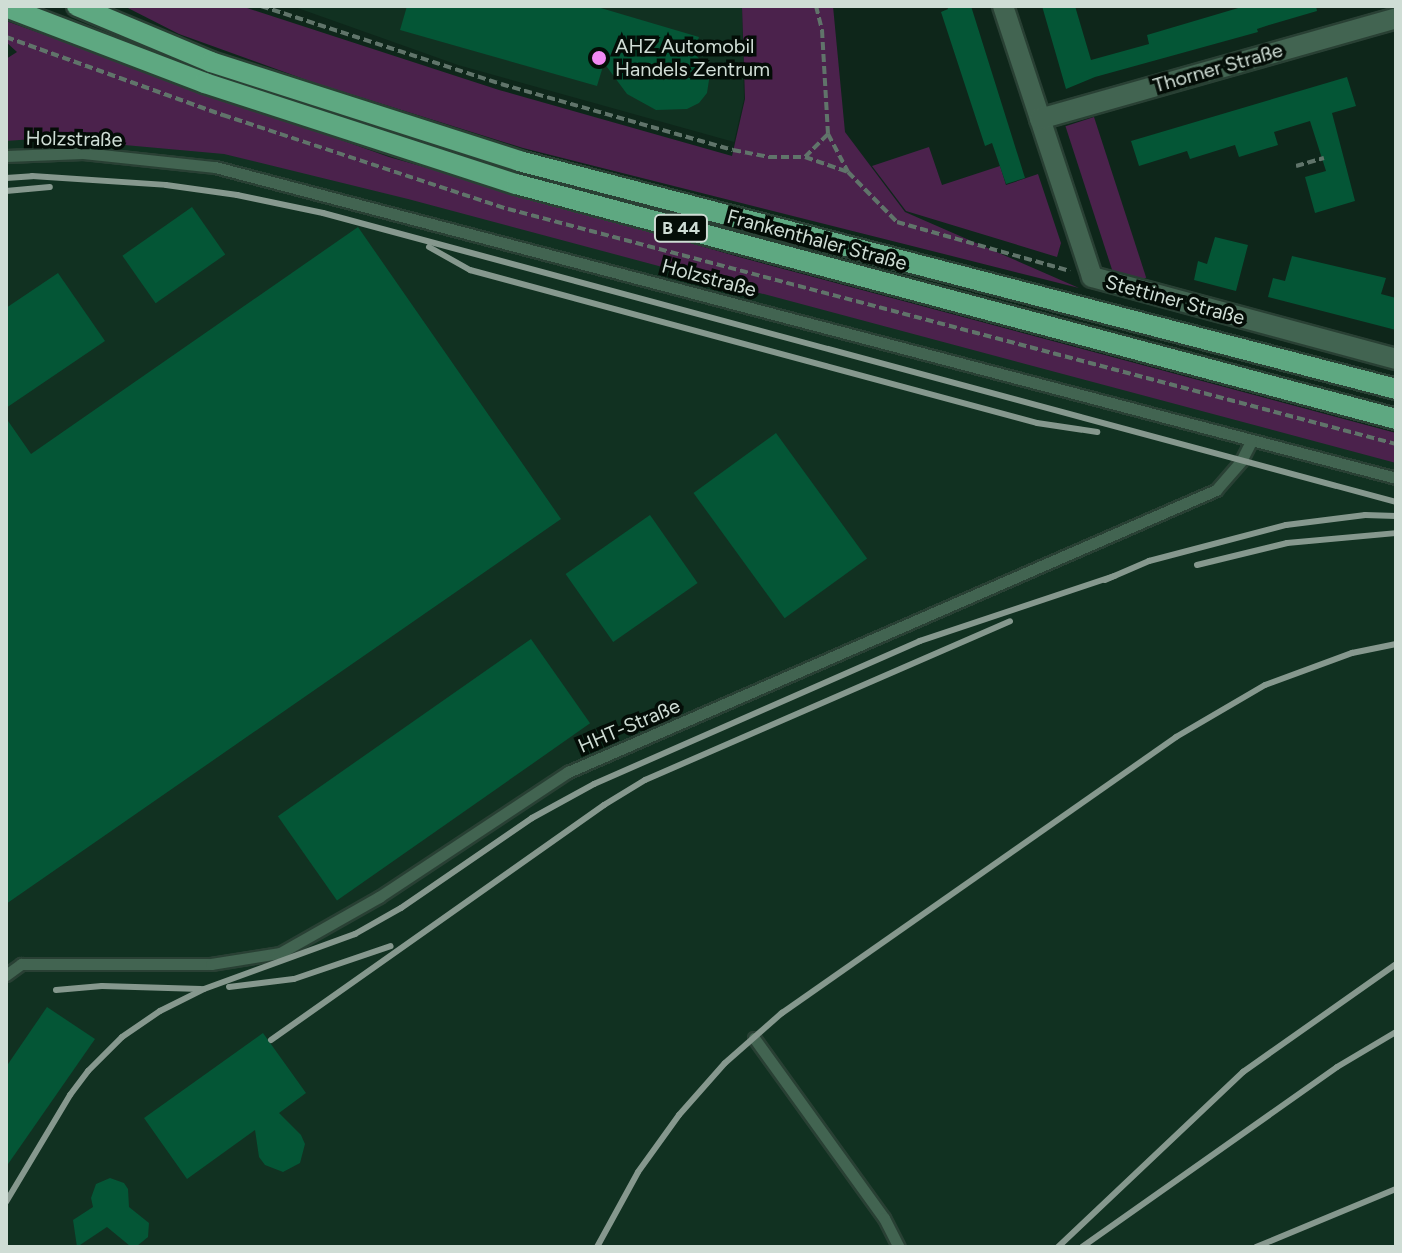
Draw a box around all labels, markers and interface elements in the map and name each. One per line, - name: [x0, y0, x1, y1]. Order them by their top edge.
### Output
- place label: AHZ Automobil Handels Zentrum: [615, 34, 770, 81]
- street label: Thorner Straße: [1151, 38, 1285, 98]
- marker: AHZ Automobil Handels Zentrum: [590, 49, 608, 67]
- street label: Holzstraße: [25, 126, 123, 152]
- street label: Frankenthaler Straße: [724, 204, 910, 276]
- road number: B 44: [653, 214, 709, 242]
- street label: Holzstraße: [659, 254, 759, 302]
- street label: Stettiner Straße: [1103, 270, 1247, 330]
- street label: HHT-Straße: [574, 694, 684, 758]

